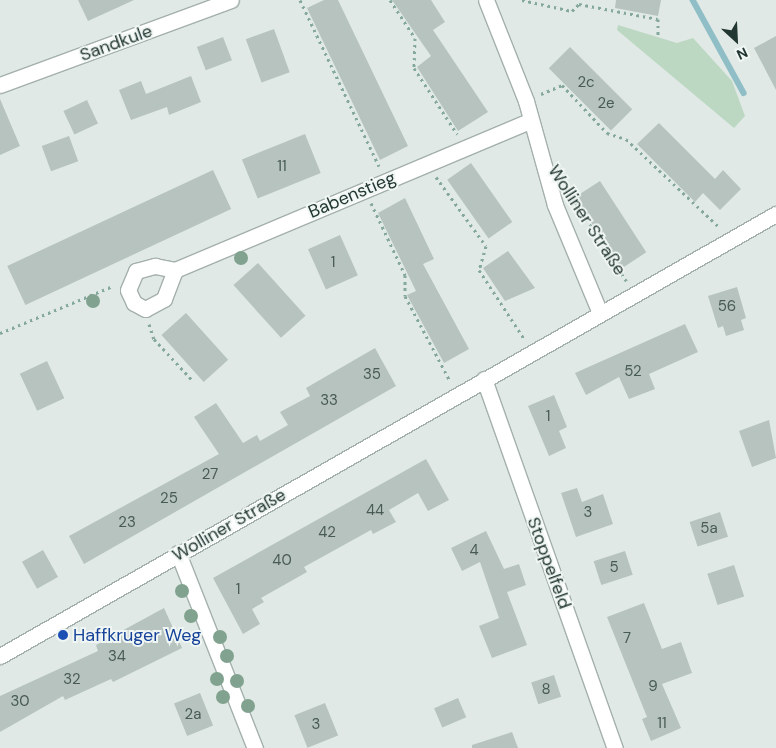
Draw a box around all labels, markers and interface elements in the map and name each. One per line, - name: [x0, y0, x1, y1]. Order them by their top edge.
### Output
- north arrow: [711, 15, 761, 65]
- street label: Sandkule: [77, 20, 155, 66]
- text: N: [734, 43, 751, 64]
- house number: 2c: [578, 74, 594, 92]
- house number: 2e: [598, 95, 614, 113]
- house number: 11: [277, 158, 287, 176]
- street label: Wolliner Straße: [543, 161, 631, 279]
- street label: Babenstieg: [305, 167, 399, 223]
- house number: 1: [331, 254, 335, 272]
- house number: 56: [718, 298, 736, 316]
- house number: 52: [624, 363, 642, 381]
- house number: 35: [363, 366, 381, 384]
- house number: 33: [320, 392, 338, 410]
- house number: 1: [546, 408, 550, 426]
- house number: 27: [202, 466, 218, 484]
- street label: Wolliner Straße: [168, 484, 290, 566]
- house number: 25: [160, 490, 178, 508]
- house number: 44: [366, 502, 384, 520]
- house number: 3: [584, 504, 592, 522]
- house number: 23: [118, 514, 136, 532]
- street label: Stoppelfeld: [522, 514, 576, 612]
- house number: 5a: [700, 520, 718, 538]
- house number: 42: [318, 524, 336, 542]
- house number: 4: [469, 542, 479, 560]
- house number: 40: [272, 552, 292, 570]
- house number: 5: [609, 559, 619, 577]
- house number: 1: [236, 581, 240, 599]
- place label: Haffkruger Weg: [73, 624, 201, 646]
- marker: Haffkruger Weg: [57, 629, 69, 641]
- house number: 7: [623, 630, 631, 648]
- house number: 34: [108, 648, 126, 666]
- house number: 32: [63, 671, 81, 689]
- house number: 9: [648, 678, 658, 696]
- house number: 8: [541, 681, 551, 699]
- house number: 30: [10, 693, 30, 711]
- house number: 2a: [185, 706, 201, 724]
- house number: 11: [657, 715, 667, 733]
- house number: 3: [312, 716, 320, 734]

